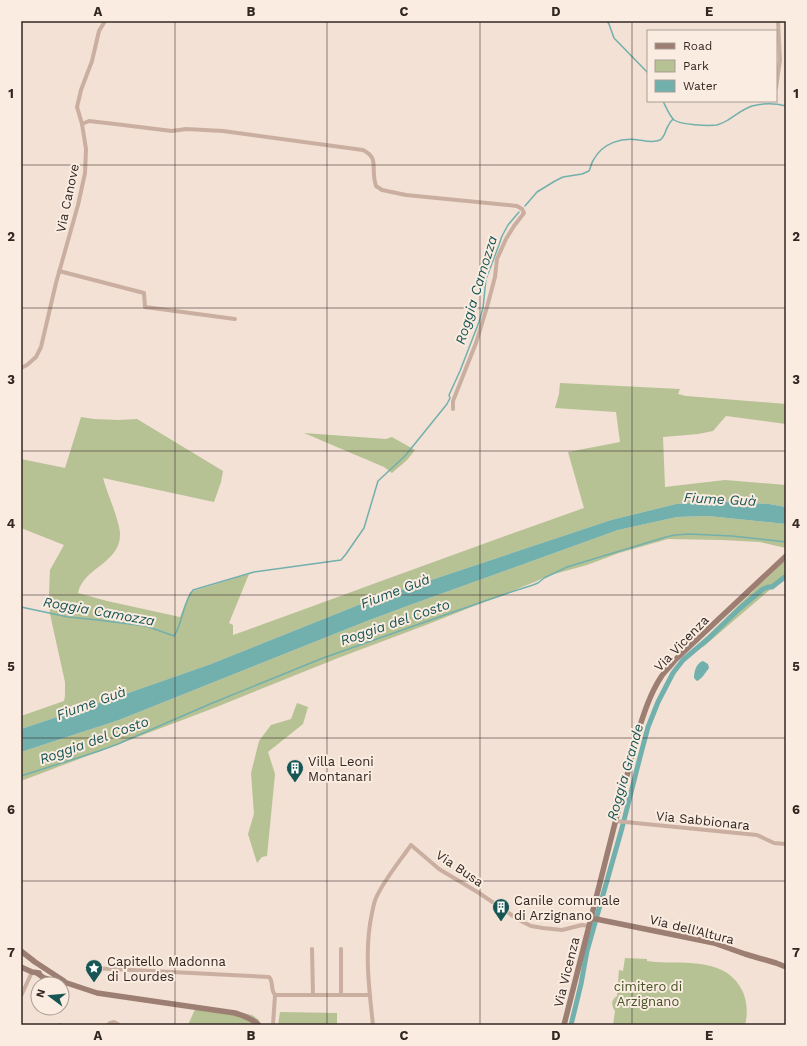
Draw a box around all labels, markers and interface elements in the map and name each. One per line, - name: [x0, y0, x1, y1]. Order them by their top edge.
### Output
- text: A: [94, 4, 103, 19]
- text: B: [247, 4, 256, 19]
- text: C: [400, 4, 409, 19]
- text: D: [551, 4, 561, 19]
- text: E: [705, 4, 713, 19]
- legend: [647, 30, 777, 102]
- text: Road: [683, 39, 712, 53]
- text: Park: [683, 59, 709, 73]
- text: Water: [683, 79, 718, 93]
- text: 1: [8, 86, 14, 101]
- text: 1: [793, 86, 799, 101]
- street label: Via Canove: [53, 162, 82, 234]
- text: 2: [7, 229, 15, 244]
- text: 2: [792, 229, 800, 244]
- water label: Roggia Camozza: [452, 233, 500, 346]
- text: 3: [7, 372, 15, 387]
- text: 3: [792, 372, 800, 387]
- water label: Fiume Guà: [683, 489, 757, 509]
- text: 4: [7, 516, 16, 531]
- text: 4: [792, 516, 801, 531]
- water label: Fiume Guà: [358, 570, 432, 612]
- water label: Roggia Camozza: [42, 593, 156, 629]
- water label: Roggia del Costo: [338, 596, 452, 648]
- street label: Via Vicenza: [651, 612, 712, 674]
- text: 5: [7, 659, 15, 674]
- text: 5: [792, 659, 800, 674]
- water label: Fiume Guà: [54, 683, 128, 723]
- water label: Roggia del Costo: [37, 713, 151, 767]
- water label: Roggia Grande: [604, 722, 646, 822]
- place label: Villa Leoni Montanari: [308, 754, 374, 784]
- building icon: Villa Leoni Montanari: [285, 758, 305, 783]
- text: 6: [7, 802, 15, 817]
- text: 6: [792, 802, 800, 817]
- street label: Via Sabbionara: [655, 808, 751, 833]
- street label: Via Busa: [433, 847, 487, 890]
- place label: Canile comunale di Arzignano: [514, 893, 620, 923]
- building icon: Canile comunale di Arzignano: [491, 897, 511, 922]
- street label: Via dell'Altura: [648, 912, 736, 947]
- street label: Via Vicenza: [551, 935, 583, 1009]
- text: 7: [7, 945, 15, 960]
- text: 7: [792, 945, 800, 960]
- place label: Capitello Madonna di Lourdes: [107, 954, 226, 984]
- place icon: Capitello Madonna di Lourdes: [84, 958, 104, 983]
- north arrow: [30, 976, 70, 1016]
- park label: cimitero di Arzignano: [614, 979, 682, 1009]
- text: N: [33, 988, 48, 999]
- text: A: [94, 1028, 103, 1043]
- text: B: [247, 1028, 256, 1043]
- text: C: [400, 1028, 409, 1043]
- text: D: [551, 1028, 561, 1043]
- text: E: [705, 1028, 713, 1043]

